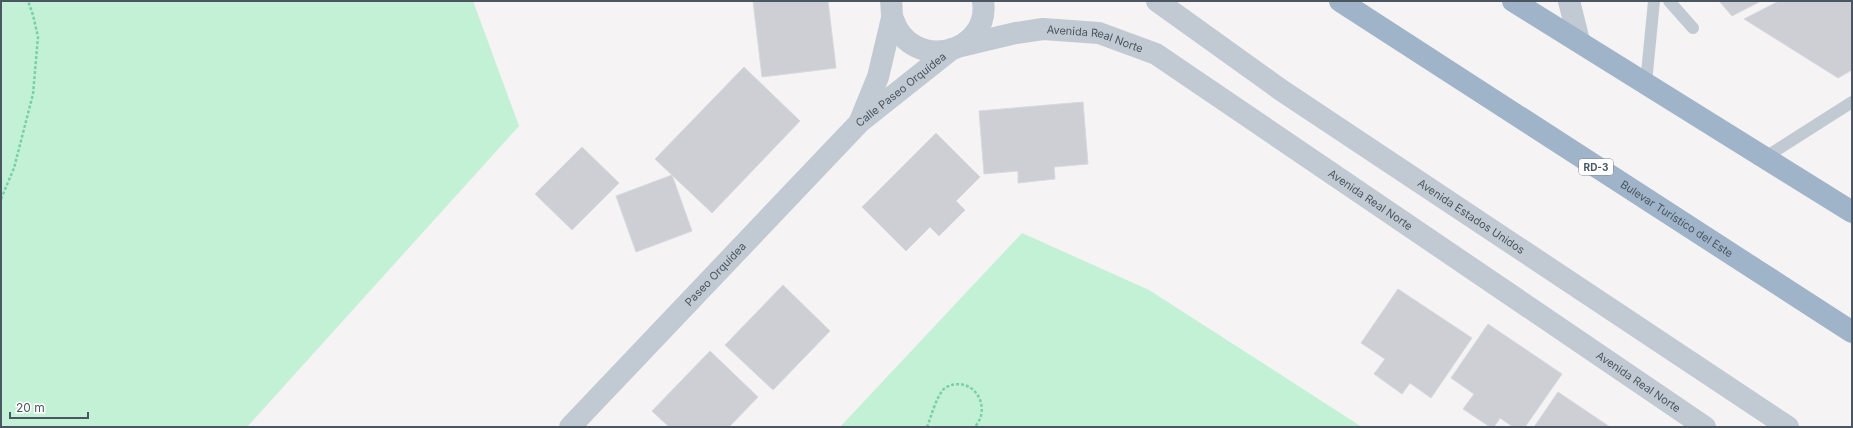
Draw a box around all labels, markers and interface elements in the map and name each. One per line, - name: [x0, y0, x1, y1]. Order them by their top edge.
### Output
- street label: Avenida Real Norte: [1046, 22, 1145, 56]
- street label: Calle Paseo Orquídea: [853, 49, 949, 130]
- road number: RD-3: [1579, 159, 1613, 175]
- street label: Avenida Real Norte: [1326, 166, 1415, 233]
- street label: Avenida Estados Unidos: [1415, 176, 1527, 257]
- street label: Bulevar Turístico del Este: [1618, 177, 1736, 260]
- street label: Paseo Orquídea: [682, 239, 749, 309]
- street label: Avenida Real Norte: [1594, 348, 1683, 415]
- scale bar: [10, 394, 88, 420]
- text: 20 m: [16, 400, 45, 415]

